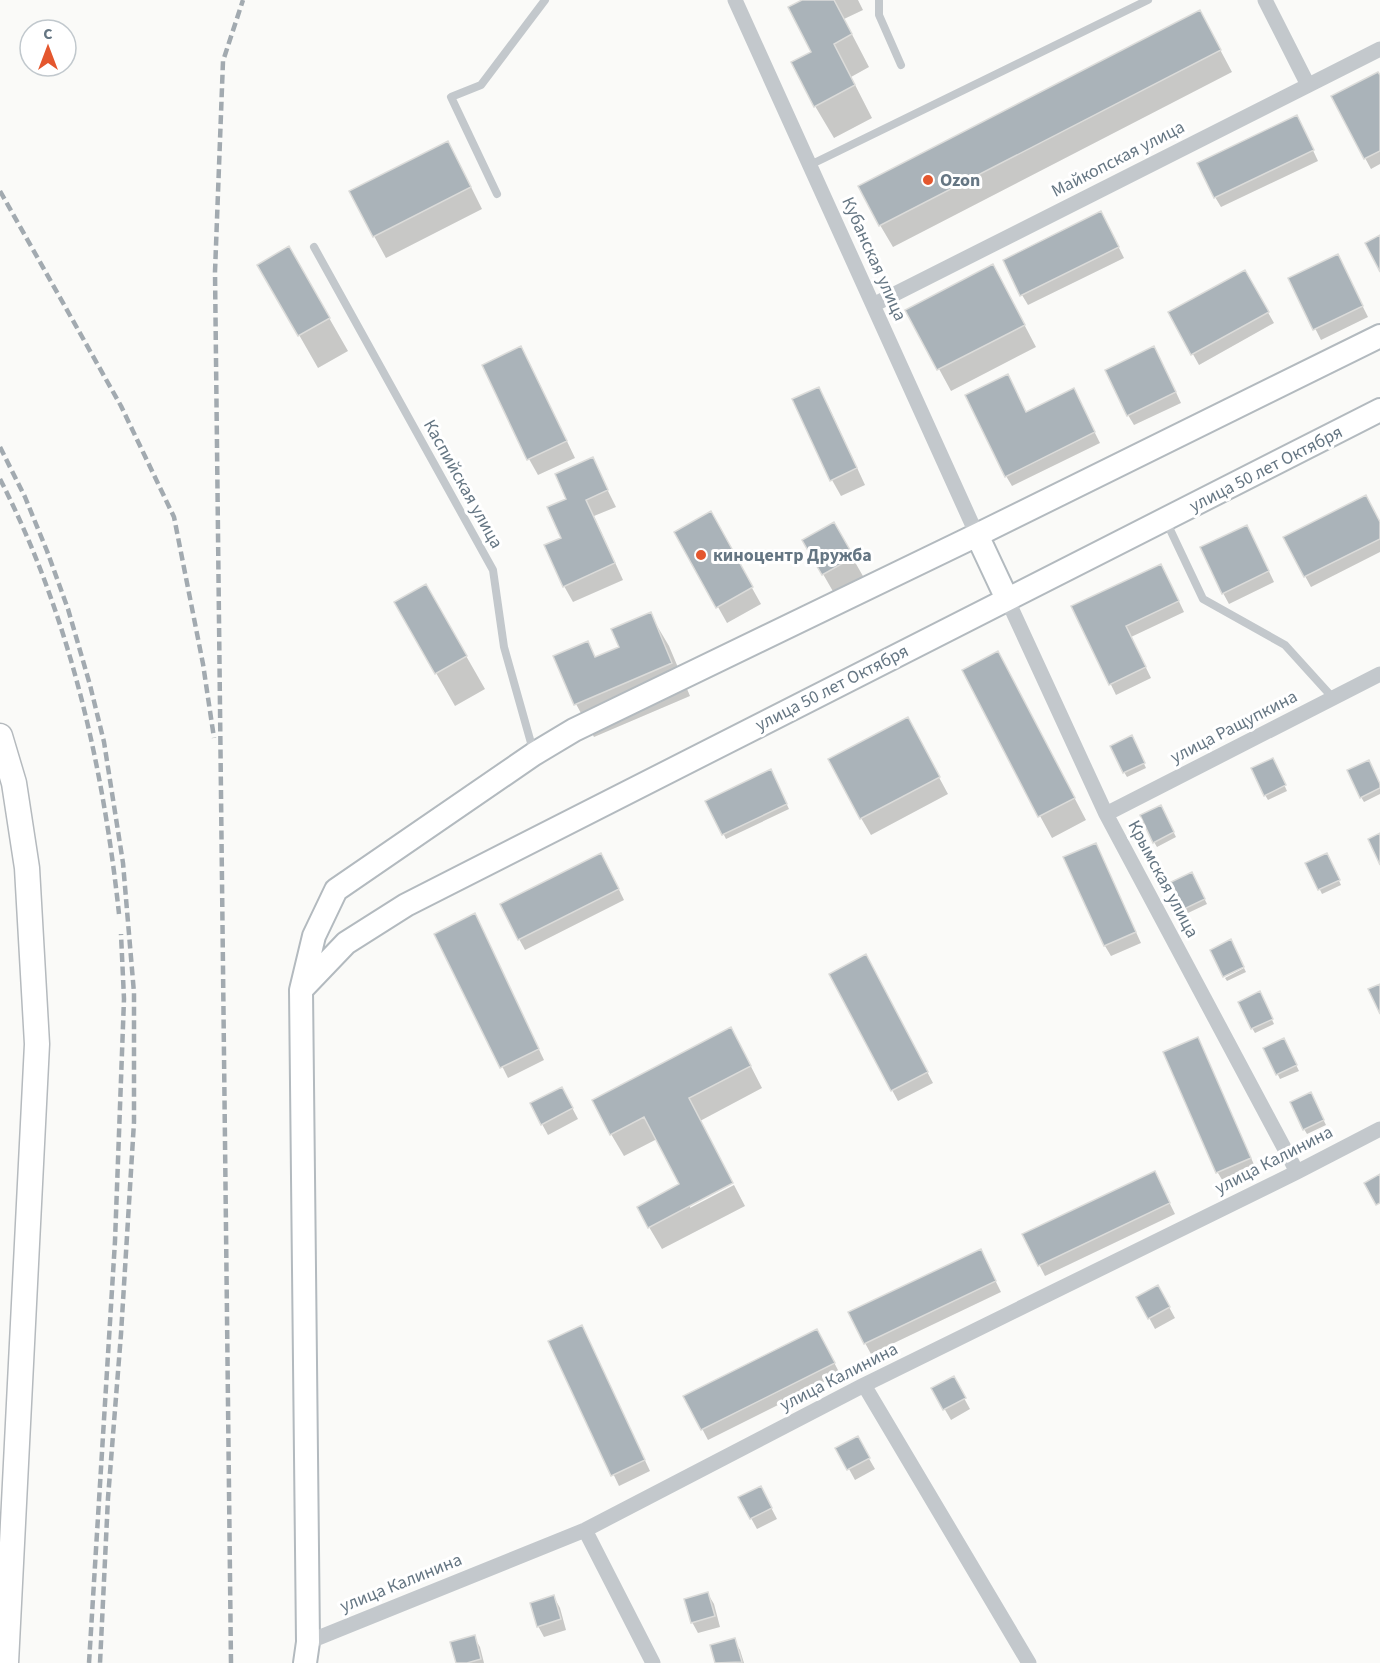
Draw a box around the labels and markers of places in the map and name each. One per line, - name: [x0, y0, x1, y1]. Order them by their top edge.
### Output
- place label: Ozon: [940, 168, 980, 193]
- marker: Ozon: [921, 173, 935, 187]
- place label: киноцентр Дружба: [713, 543, 872, 568]
- marker: киноцентр Дружба: [694, 548, 708, 562]

